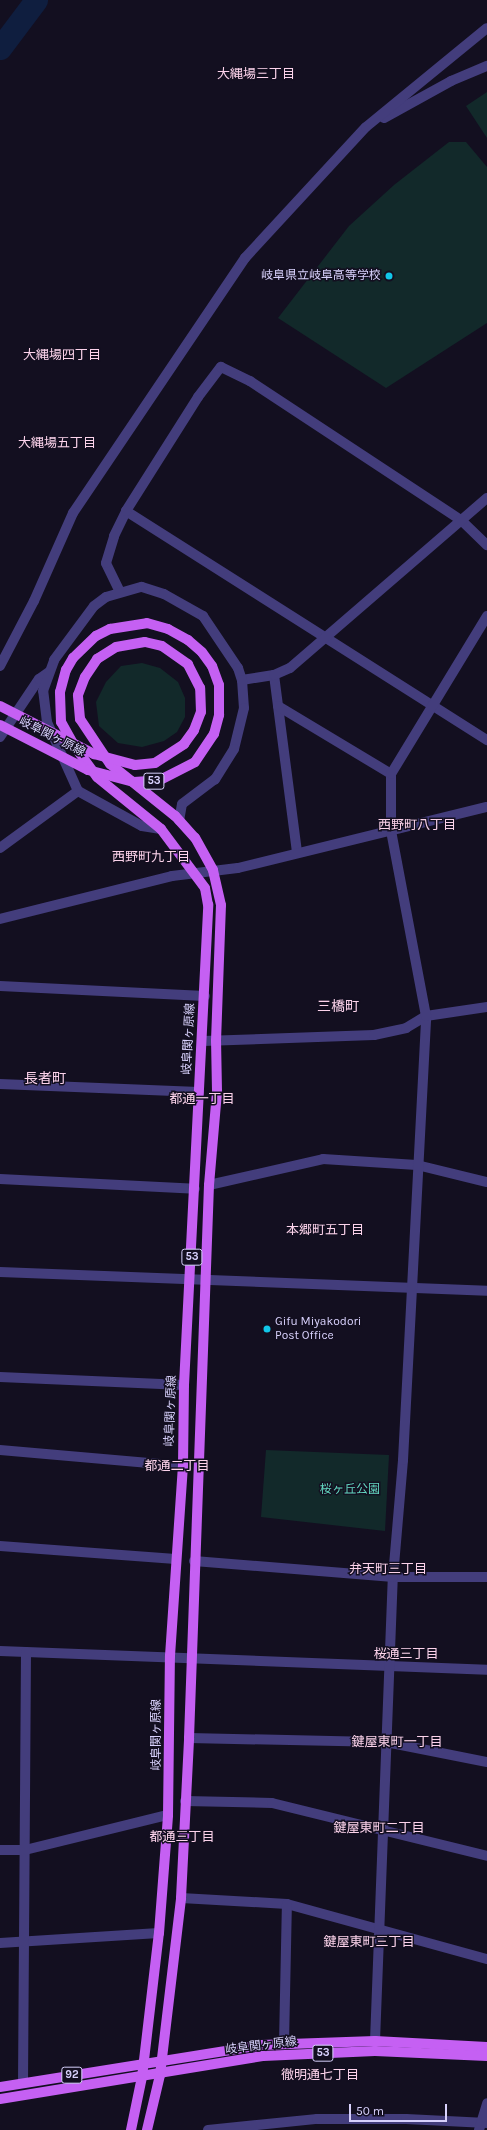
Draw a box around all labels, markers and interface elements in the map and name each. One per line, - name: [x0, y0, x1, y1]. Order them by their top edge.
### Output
- district label: 大縄場三丁目: [217, 66, 295, 82]
- place label: 岐阜県立岐阜高等学校: [261, 269, 381, 283]
- marker: 岐阜県立岐阜高等学校: [384, 271, 394, 281]
- district label: 大縄場四丁目: [23, 347, 101, 363]
- district label: 大縄場五丁目: [18, 435, 96, 451]
- street label: 岐阜関ヶ原線: [17, 714, 87, 760]
- road number: 53: [143, 772, 165, 790]
- district label: 西野町八丁目: [378, 817, 456, 833]
- district label: 西野町九丁目: [112, 849, 190, 865]
- district label: 三橋町: [317, 999, 359, 1015]
- street label: 岐阜関ヶ原線: [180, 1003, 198, 1075]
- district label: 長者町: [24, 1071, 66, 1087]
- district label: 都通一丁目: [170, 1091, 234, 1107]
- district label: 本郷町五丁目: [286, 1222, 364, 1238]
- road number: 53: [181, 1248, 203, 1266]
- place label: Gifu Miyakodori Post Office: [275, 1315, 361, 1343]
- marker: Gifu Miyakodori Post Office: [262, 1324, 272, 1334]
- street label: 岐阜関ヶ原線: [163, 1375, 179, 1447]
- district label: 都通二丁目: [145, 1458, 209, 1474]
- park label: 桜ヶ丘公園: [320, 1483, 380, 1497]
- district label: 弁天町三丁目: [349, 1561, 427, 1577]
- district label: 桜通三丁目: [374, 1646, 438, 1662]
- street label: 岐阜関ヶ原線: [150, 1699, 164, 1771]
- district label: 鍵屋東町一丁目: [352, 1734, 442, 1750]
- district label: 鍵屋東町二丁目: [334, 1820, 424, 1836]
- district label: 都通三丁目: [150, 1829, 214, 1845]
- district label: 鍵屋東町三丁目: [324, 1934, 414, 1950]
- street label: 岐阜関ヶ原線: [224, 2034, 298, 2058]
- road number: 53: [312, 2044, 334, 2062]
- road number: 92: [61, 2066, 83, 2084]
- district label: 徹明通七丁目: [281, 2067, 359, 2083]
- scale bar: [351, 2096, 449, 2122]
- text: 50 m: [356, 2104, 384, 2118]

